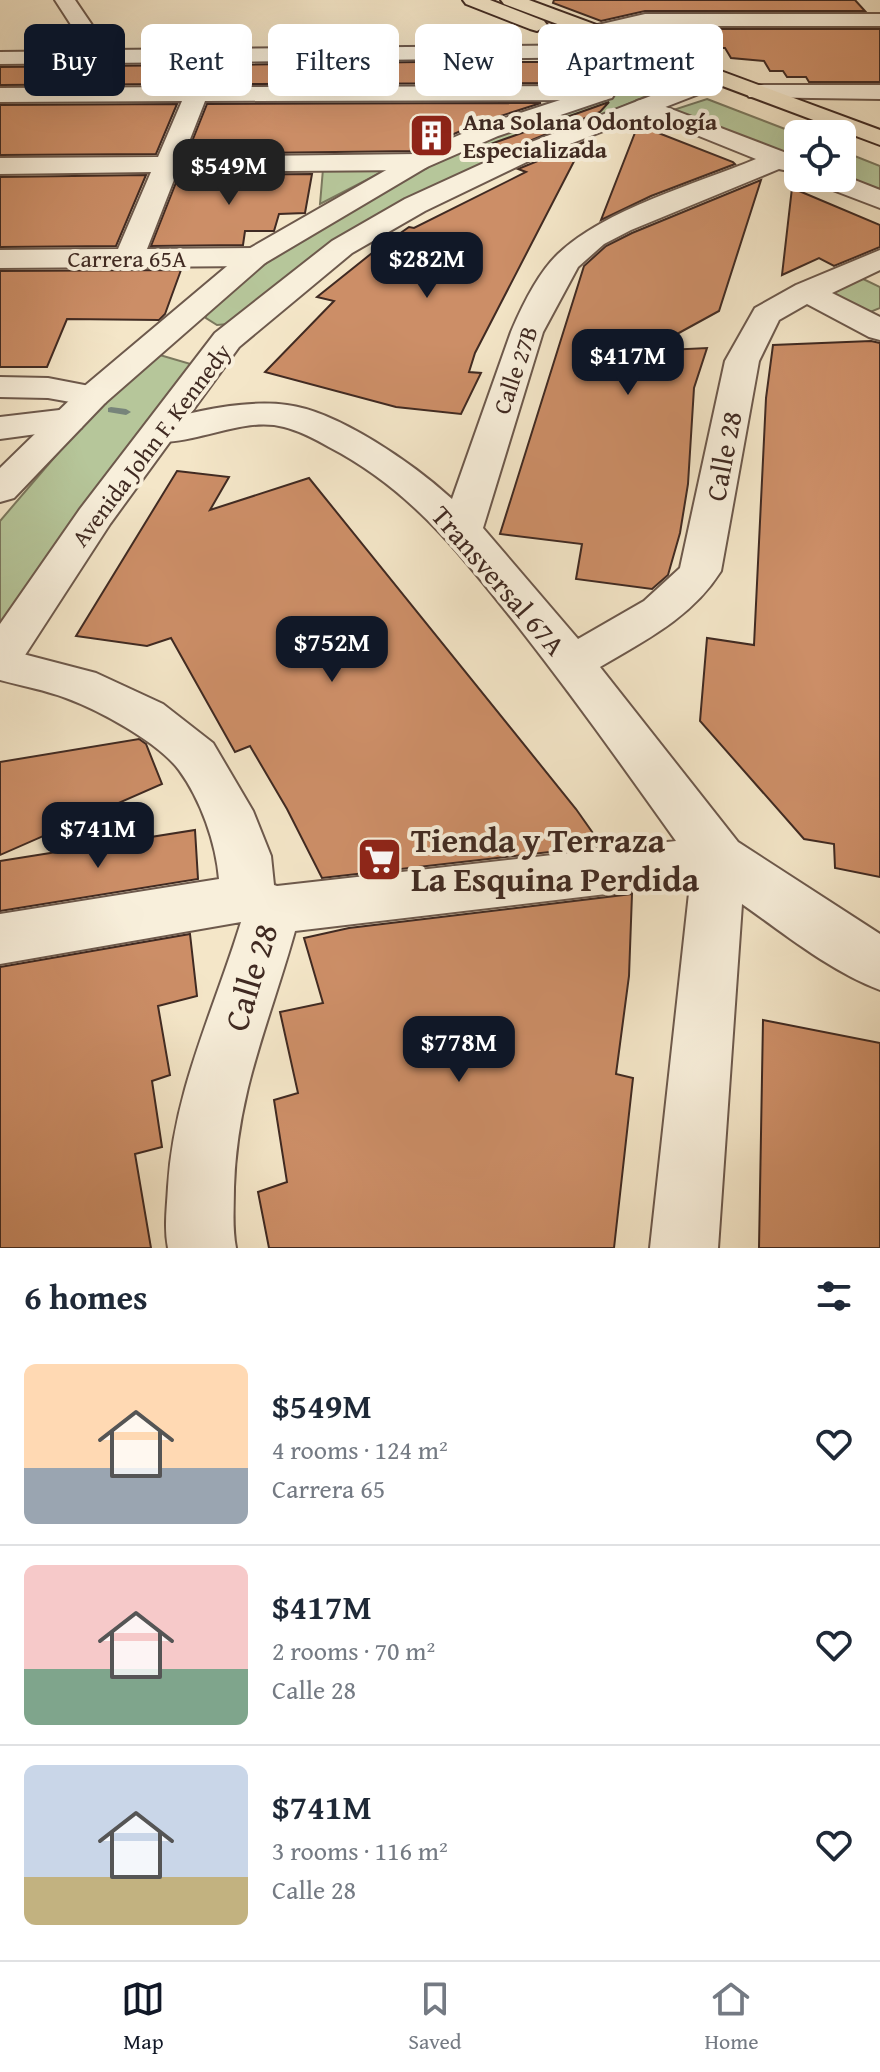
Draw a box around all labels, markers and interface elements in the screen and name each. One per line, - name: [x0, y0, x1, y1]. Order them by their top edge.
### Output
- chip: Buy: [24, 24, 125, 96]
- chip: Rent: [141, 24, 252, 96]
- chip: Filters: [268, 24, 399, 96]
- chip: New: [415, 24, 522, 96]
- chip: Apartment: [538, 24, 723, 96]
- place label: Ana Solana Odontología Especializada: [463, 104, 718, 167]
- building icon: Ana Solana Odontología Especializada: [408, 111, 456, 159]
- map controls: [784, 120, 856, 192]
- button: locate: [784, 120, 856, 192]
- pin: $549M: [173, 139, 285, 207]
- text: $549M: [191, 145, 267, 184]
- pin: $282M: [371, 232, 483, 300]
- text: $282M: [389, 238, 465, 277]
- street label: Carrera 65A: [67, 241, 187, 276]
- street label: Calle 27B: [484, 321, 546, 419]
- pin: $417M: [572, 329, 684, 397]
- text: $417M: [590, 335, 666, 374]
- street label: Avenida John F. Kennedy: [63, 336, 239, 554]
- street label: Calle 28: [694, 408, 752, 504]
- street label: Transversal 67A: [422, 496, 576, 664]
- pin: $752M: [276, 616, 388, 684]
- text: $752M: [294, 622, 370, 661]
- pin: $741M: [42, 802, 154, 870]
- text: $741M: [60, 808, 136, 847]
- place label: Tienda y Terraza La Esquina Perdida: [411, 815, 700, 903]
- supermarket icon: Tienda y Terraza La Esquina Perdida: [356, 835, 404, 883]
- street label: Calle 28: [211, 917, 289, 1037]
- pin: $778M: [403, 1016, 515, 1084]
- text: $778M: [421, 1022, 497, 1061]
- text: 6 homes: [24, 1272, 148, 1321]
- icon: filters: [812, 1274, 856, 1318]
- text: $549M: [272, 1381, 372, 1430]
- icon: home: [88, 1396, 184, 1492]
- icon: heart: [812, 1422, 856, 1466]
- text: 4 rooms · 124 m²: [272, 1430, 448, 1469]
- text: Carrera 65: [272, 1469, 385, 1508]
- text: $417M: [272, 1582, 372, 1631]
- icon: home: [88, 1597, 184, 1693]
- icon: heart: [812, 1623, 856, 1667]
- text: 2 rooms · 70 m²: [272, 1631, 435, 1670]
- text: Calle 28: [272, 1670, 356, 1709]
- text: $741M: [272, 1782, 372, 1831]
- icon: home: [88, 1797, 184, 1893]
- icon: heart: [812, 1823, 856, 1867]
- text: 3 rooms · 116 m²: [272, 1831, 448, 1870]
- text: Calle 28: [272, 1870, 356, 1909]
- tab: Map: [121, 1977, 165, 2057]
- tab: Saved: [408, 1977, 462, 2057]
- tab: Home: [704, 1977, 759, 2057]

